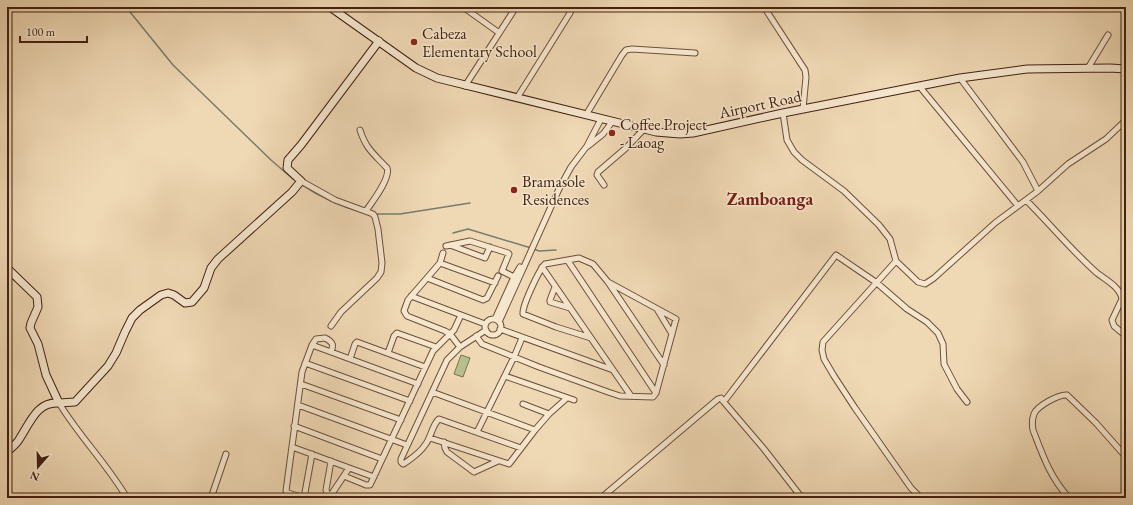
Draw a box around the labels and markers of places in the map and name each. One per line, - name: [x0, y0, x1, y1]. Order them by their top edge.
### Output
- place label: Cabeza Elementary School: [422, 23, 537, 62]
- marker: Cabeza Elementary School: [409, 37, 419, 47]
- place label: Coffee Project - Laoag: [620, 114, 707, 153]
- marker: Coffee Project - Laoag: [607, 128, 617, 138]
- place label: Bramasole Residences: [522, 171, 589, 210]
- marker: Bramasole Residences: [509, 185, 519, 195]

